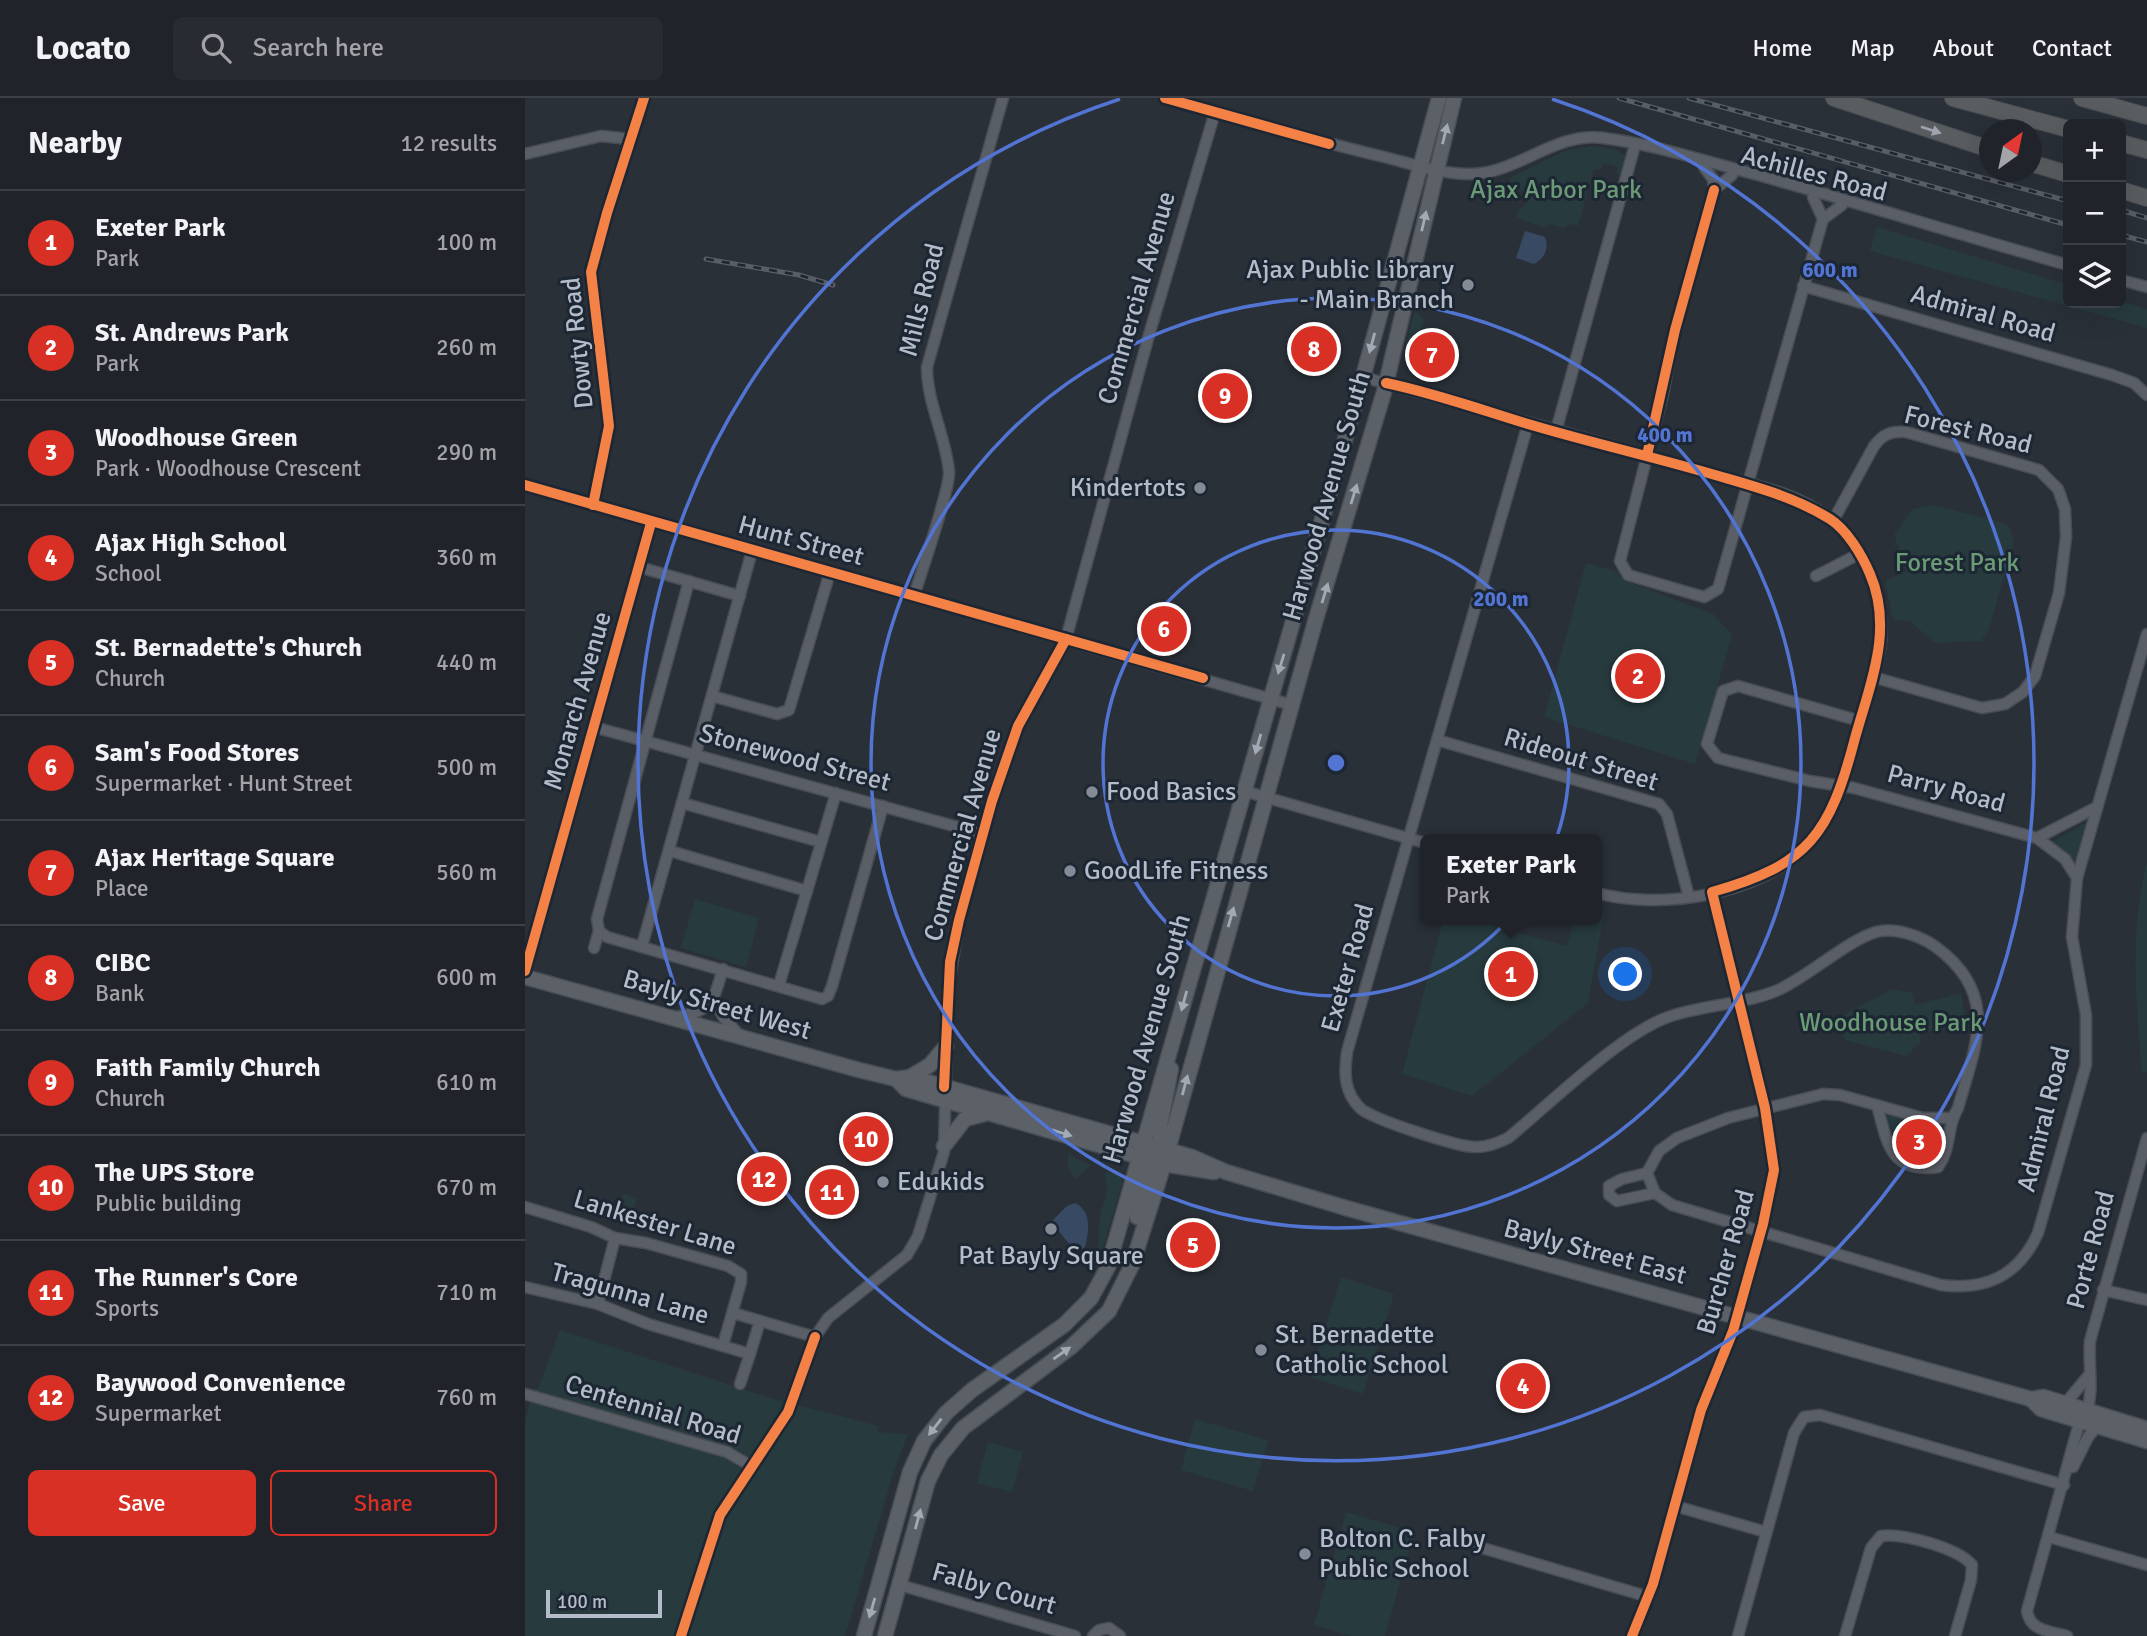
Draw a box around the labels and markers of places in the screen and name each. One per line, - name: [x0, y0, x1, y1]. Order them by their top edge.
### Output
- place label: Ajax Public Library - Main Branch: [1246, 254, 1454, 316]
- marker: Ajax Public Library - Main Branch: [1460, 277, 1476, 293]
- pin: 8: [1291, 323, 1337, 375]
- pin: 7: [1409, 329, 1455, 381]
- pin: 9: [1202, 370, 1248, 422]
- place label: Kindertots: [1070, 472, 1186, 504]
- marker: Kindertots: [1192, 480, 1208, 496]
- pin: 6: [1141, 603, 1187, 655]
- pin: 2: [1615, 650, 1661, 702]
- centre of rings: [1324, 751, 1348, 775]
- place label: Food Basics: [1106, 776, 1236, 808]
- marker: Food Basics: [1084, 784, 1100, 800]
- place label: GoodLife Fitness: [1084, 855, 1268, 887]
- marker: GoodLife Fitness: [1062, 863, 1078, 879]
- pin: 1: [1488, 948, 1534, 1000]
- pin: 10: [843, 1113, 889, 1165]
- pin: 3: [1896, 1116, 1942, 1168]
- pin: 12: [741, 1153, 787, 1205]
- pin: 11: [809, 1166, 855, 1218]
- place label: Edukids: [897, 1166, 985, 1198]
- marker: Edukids: [875, 1174, 891, 1190]
- pin: 5: [1170, 1219, 1216, 1271]
- marker: Pat Bayly Square: [1043, 1221, 1059, 1237]
- place label: Pat Bayly Square: [958, 1240, 1144, 1272]
- place label: St. Bernadette Catholic School: [1275, 1319, 1448, 1381]
- marker: St. Bernadette Catholic School: [1253, 1342, 1269, 1358]
- pin: 4: [1500, 1360, 1546, 1412]
- place label: Bolton C. Falby Public School: [1319, 1523, 1485, 1585]
- marker: Bolton C. Falby Public School: [1297, 1546, 1313, 1562]

